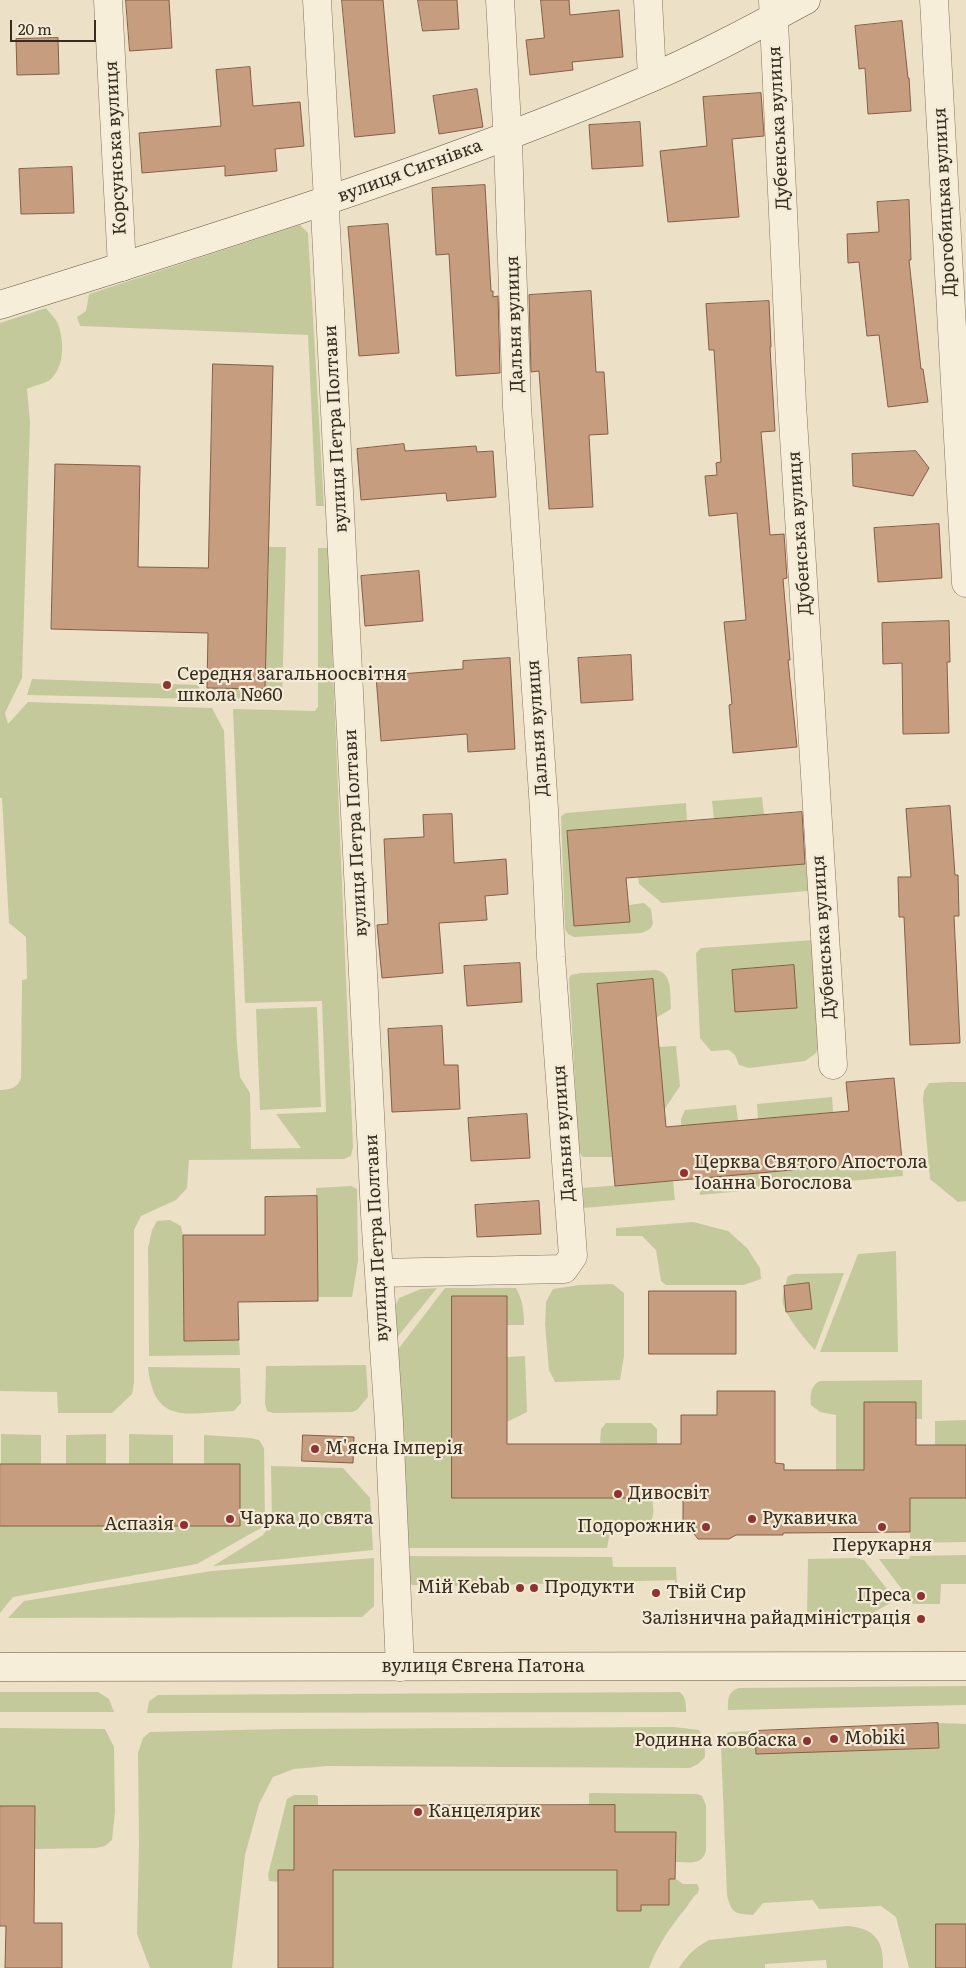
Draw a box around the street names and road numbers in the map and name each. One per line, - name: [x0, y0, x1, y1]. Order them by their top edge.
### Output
- street label: Дубенська вулиця: [764, 45, 794, 211]
- street label: Корсунська вулиця: [101, 60, 131, 236]
- street label: Дрогобицька вулиця: [929, 107, 961, 297]
- street label: вулиця Сигнівка: [335, 135, 485, 207]
- street label: Дальня вулиця: [502, 255, 528, 393]
- street label: вулиця Петра Полтави: [320, 324, 352, 534]
- street label: Дубенська вулиця: [784, 450, 816, 616]
- street label: Дальня вулиця: [522, 659, 554, 797]
- street label: вулиця Петра Полтави: [340, 728, 372, 938]
- street label: Дубенська вулиця: [808, 854, 840, 1020]
- street label: Дальня вулиця: [548, 1064, 580, 1202]
- street label: вулиця Петра Полтави: [361, 1133, 393, 1343]
- street label: вулиця Євгена Патона: [381, 1656, 585, 1678]

